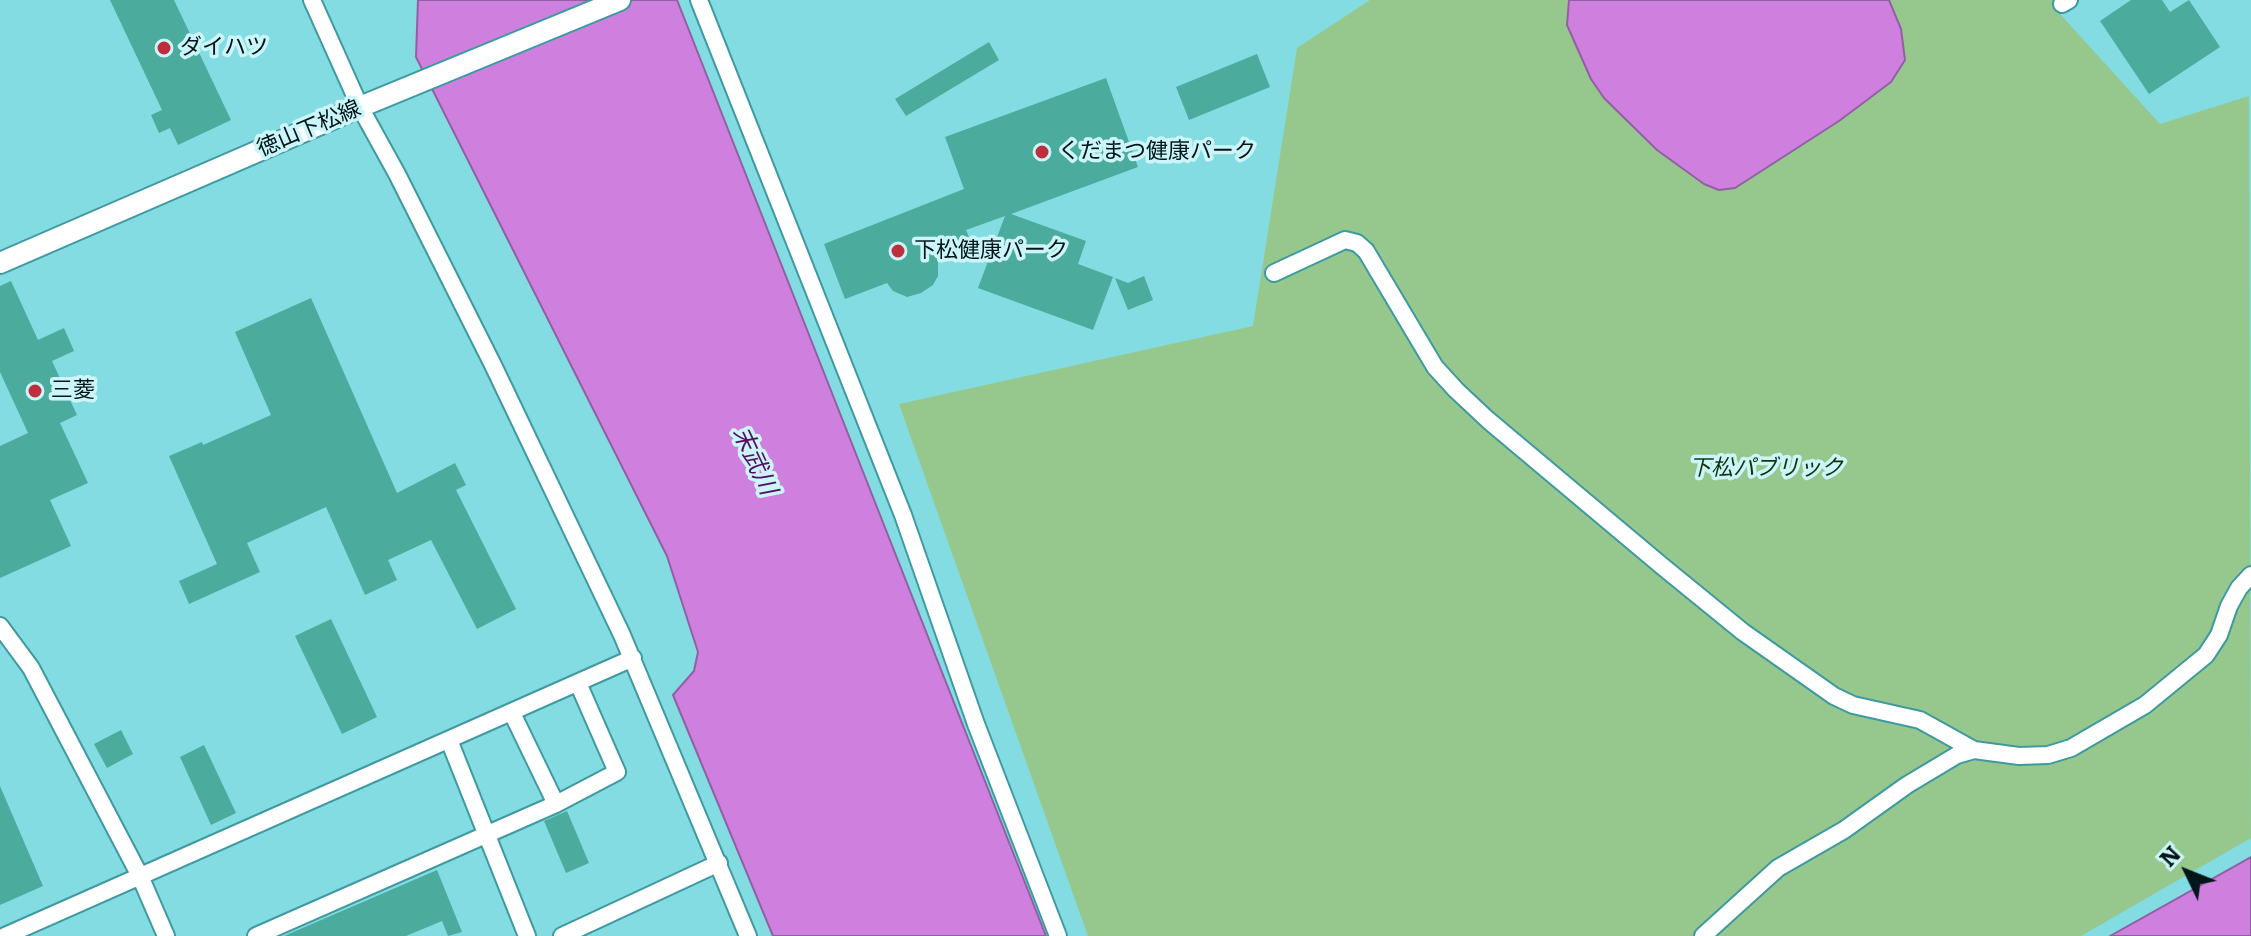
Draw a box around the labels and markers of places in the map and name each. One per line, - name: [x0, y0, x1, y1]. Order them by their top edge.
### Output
- place label: ダイハツ: [180, 35, 268, 61]
- marker: ダイハツ: [155, 39, 173, 57]
- place label: くだまつ健康パーク: [1058, 139, 1256, 165]
- marker: くだまつ健康パーク: [1033, 143, 1051, 161]
- place label: 下松健康パーク: [914, 238, 1068, 264]
- marker: 下松健康パーク: [889, 242, 907, 260]
- place label: 三菱: [51, 378, 95, 404]
- marker: 三菱: [26, 382, 44, 400]

